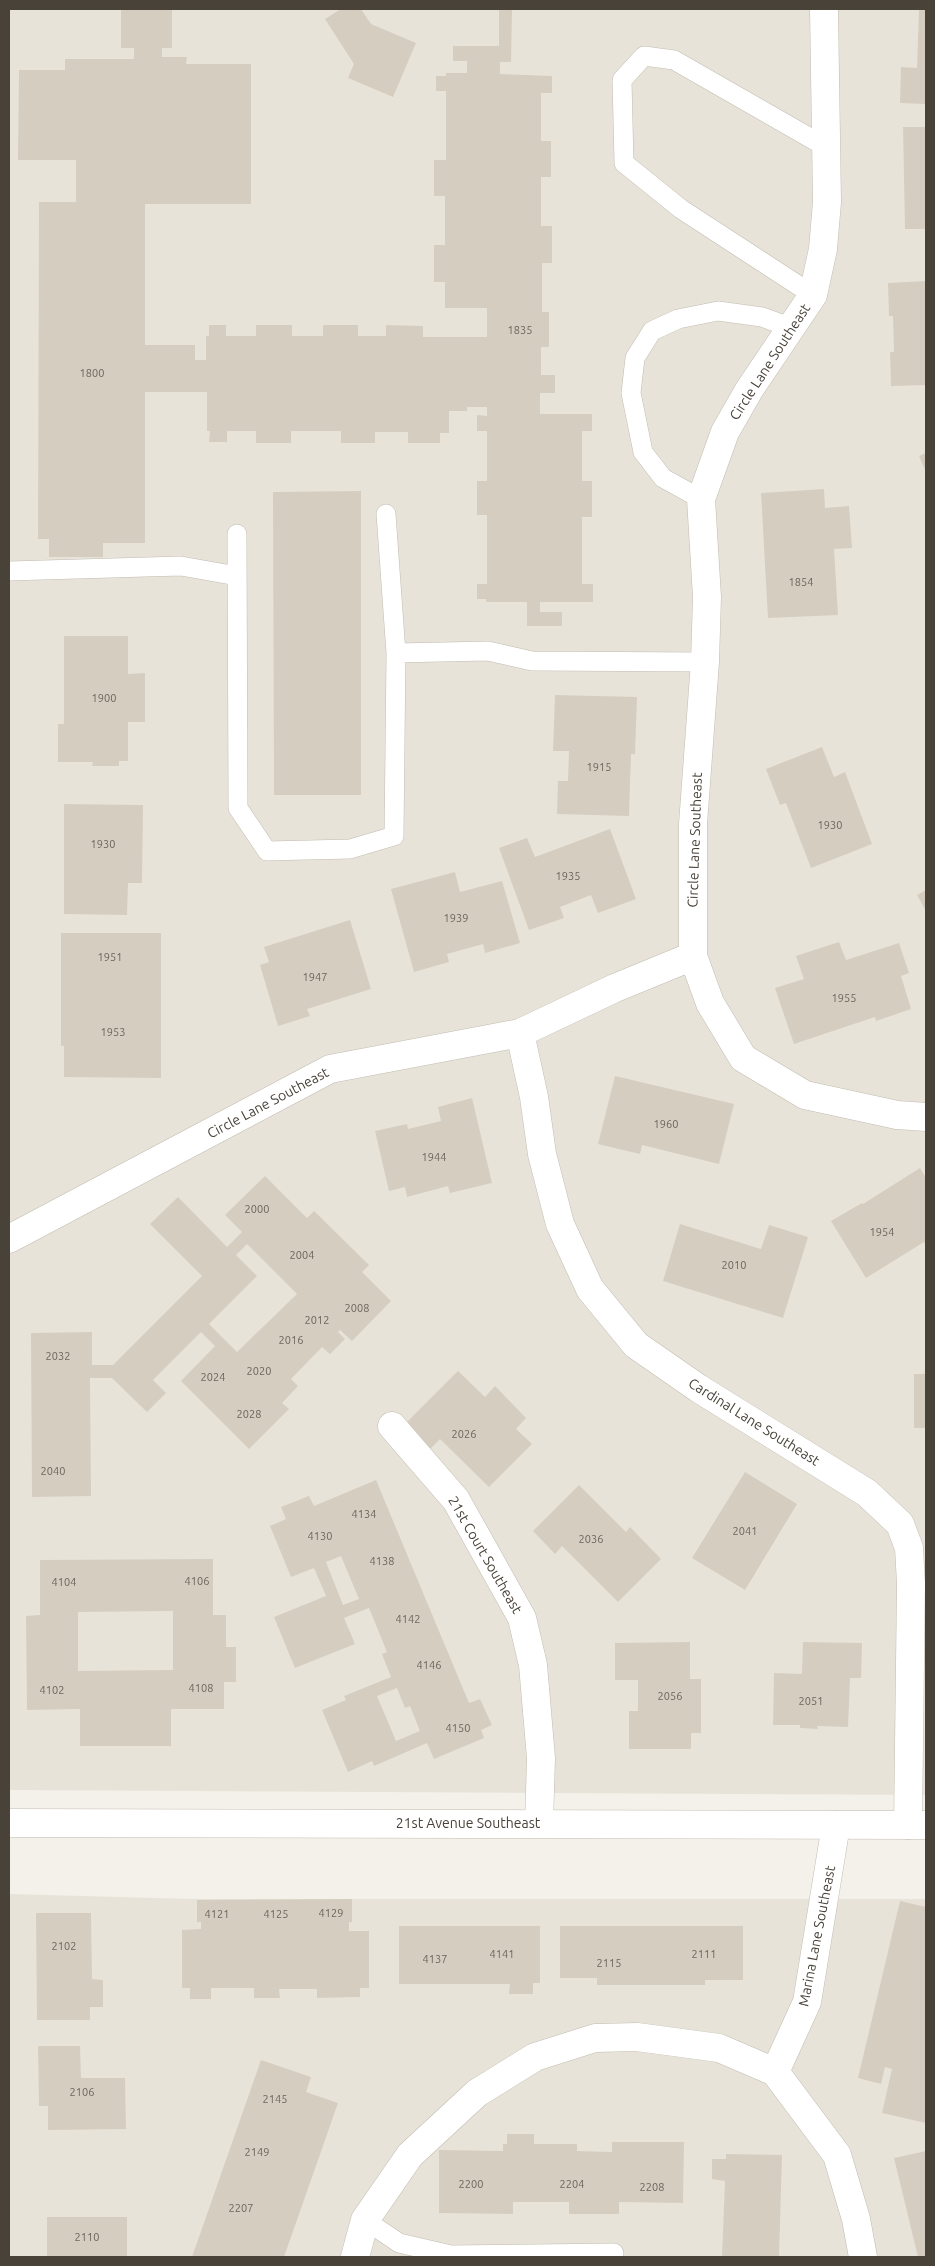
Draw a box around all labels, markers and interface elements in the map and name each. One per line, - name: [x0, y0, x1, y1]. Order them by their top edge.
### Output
- street label: Circle Lane Southeast: [726, 301, 814, 423]
- house number: 1835: [508, 323, 532, 337]
- house number: 1800: [80, 366, 104, 380]
- house number: 1854: [789, 575, 813, 589]
- house number: 1900: [92, 691, 116, 705]
- house number: 1915: [587, 760, 611, 774]
- street label: Circle Lane Southeast: [684, 772, 706, 908]
- house number: 1930: [818, 818, 842, 832]
- house number: 1930: [91, 837, 115, 851]
- house number: 1935: [556, 869, 580, 883]
- house number: 1939: [444, 911, 468, 925]
- house number: 1951: [98, 950, 122, 964]
- house number: 1947: [303, 970, 327, 984]
- house number: 1955: [832, 991, 856, 1005]
- house number: 1953: [101, 1025, 125, 1039]
- street label: Circle Lane Southeast: [204, 1064, 332, 1142]
- house number: 1960: [654, 1117, 678, 1131]
- house number: 1944: [422, 1150, 446, 1164]
- house number: 2000: [245, 1202, 269, 1216]
- house number: 1954: [870, 1225, 894, 1239]
- house number: 2004: [290, 1248, 314, 1262]
- house number: 2010: [722, 1258, 746, 1272]
- house number: 2008: [345, 1301, 369, 1315]
- house number: 2012: [305, 1313, 329, 1327]
- house number: 2016: [279, 1333, 303, 1347]
- house number: 2032: [46, 1349, 70, 1363]
- house number: 2020: [247, 1364, 271, 1378]
- house number: 2024: [201, 1370, 225, 1384]
- street label: Cardinal Lane Southeast: [685, 1375, 823, 1469]
- house number: 2028: [237, 1407, 261, 1421]
- house number: 2026: [452, 1427, 476, 1441]
- house number: 2040: [41, 1464, 65, 1478]
- street label: 21st Court Southeast: [445, 1493, 525, 1617]
- house number: 4134: [352, 1507, 376, 1521]
- house number: 2041: [733, 1524, 757, 1538]
- house number: 4130: [308, 1529, 332, 1543]
- house number: 2036: [579, 1532, 603, 1546]
- house number: 4138: [370, 1554, 394, 1568]
- house number: 4106: [185, 1574, 209, 1588]
- house number: 4104: [52, 1575, 76, 1589]
- house number: 4142: [396, 1612, 420, 1626]
- house number: 4146: [417, 1658, 441, 1672]
- house number: 4108: [189, 1681, 213, 1695]
- house number: 4102: [40, 1683, 64, 1697]
- house number: 2056: [658, 1689, 682, 1703]
- house number: 2051: [799, 1694, 823, 1708]
- house number: 4150: [446, 1721, 470, 1735]
- street label: 21st Avenue Southeast: [396, 1815, 540, 1831]
- street label: Marina Lane Southeast: [795, 1864, 839, 2008]
- house number: 4129: [319, 1906, 343, 1920]
- house number: 4121: [205, 1907, 229, 1921]
- house number: 4125: [264, 1907, 288, 1921]
- house number: 2102: [52, 1939, 76, 1953]
- house number: 4141: [490, 1947, 514, 1961]
- house number: 2111: [692, 1947, 716, 1961]
- house number: 4137: [423, 1952, 447, 1966]
- house number: 2115: [597, 1956, 621, 1970]
- house number: 2106: [70, 2085, 94, 2099]
- house number: 2145: [263, 2092, 287, 2106]
- house number: 2149: [245, 2145, 269, 2159]
- house number: 2200: [459, 2177, 483, 2191]
- house number: 2204: [560, 2177, 584, 2191]
- house number: 2208: [640, 2180, 664, 2194]
- house number: 2207: [229, 2201, 253, 2215]
- house number: 2110: [75, 2230, 99, 2244]

